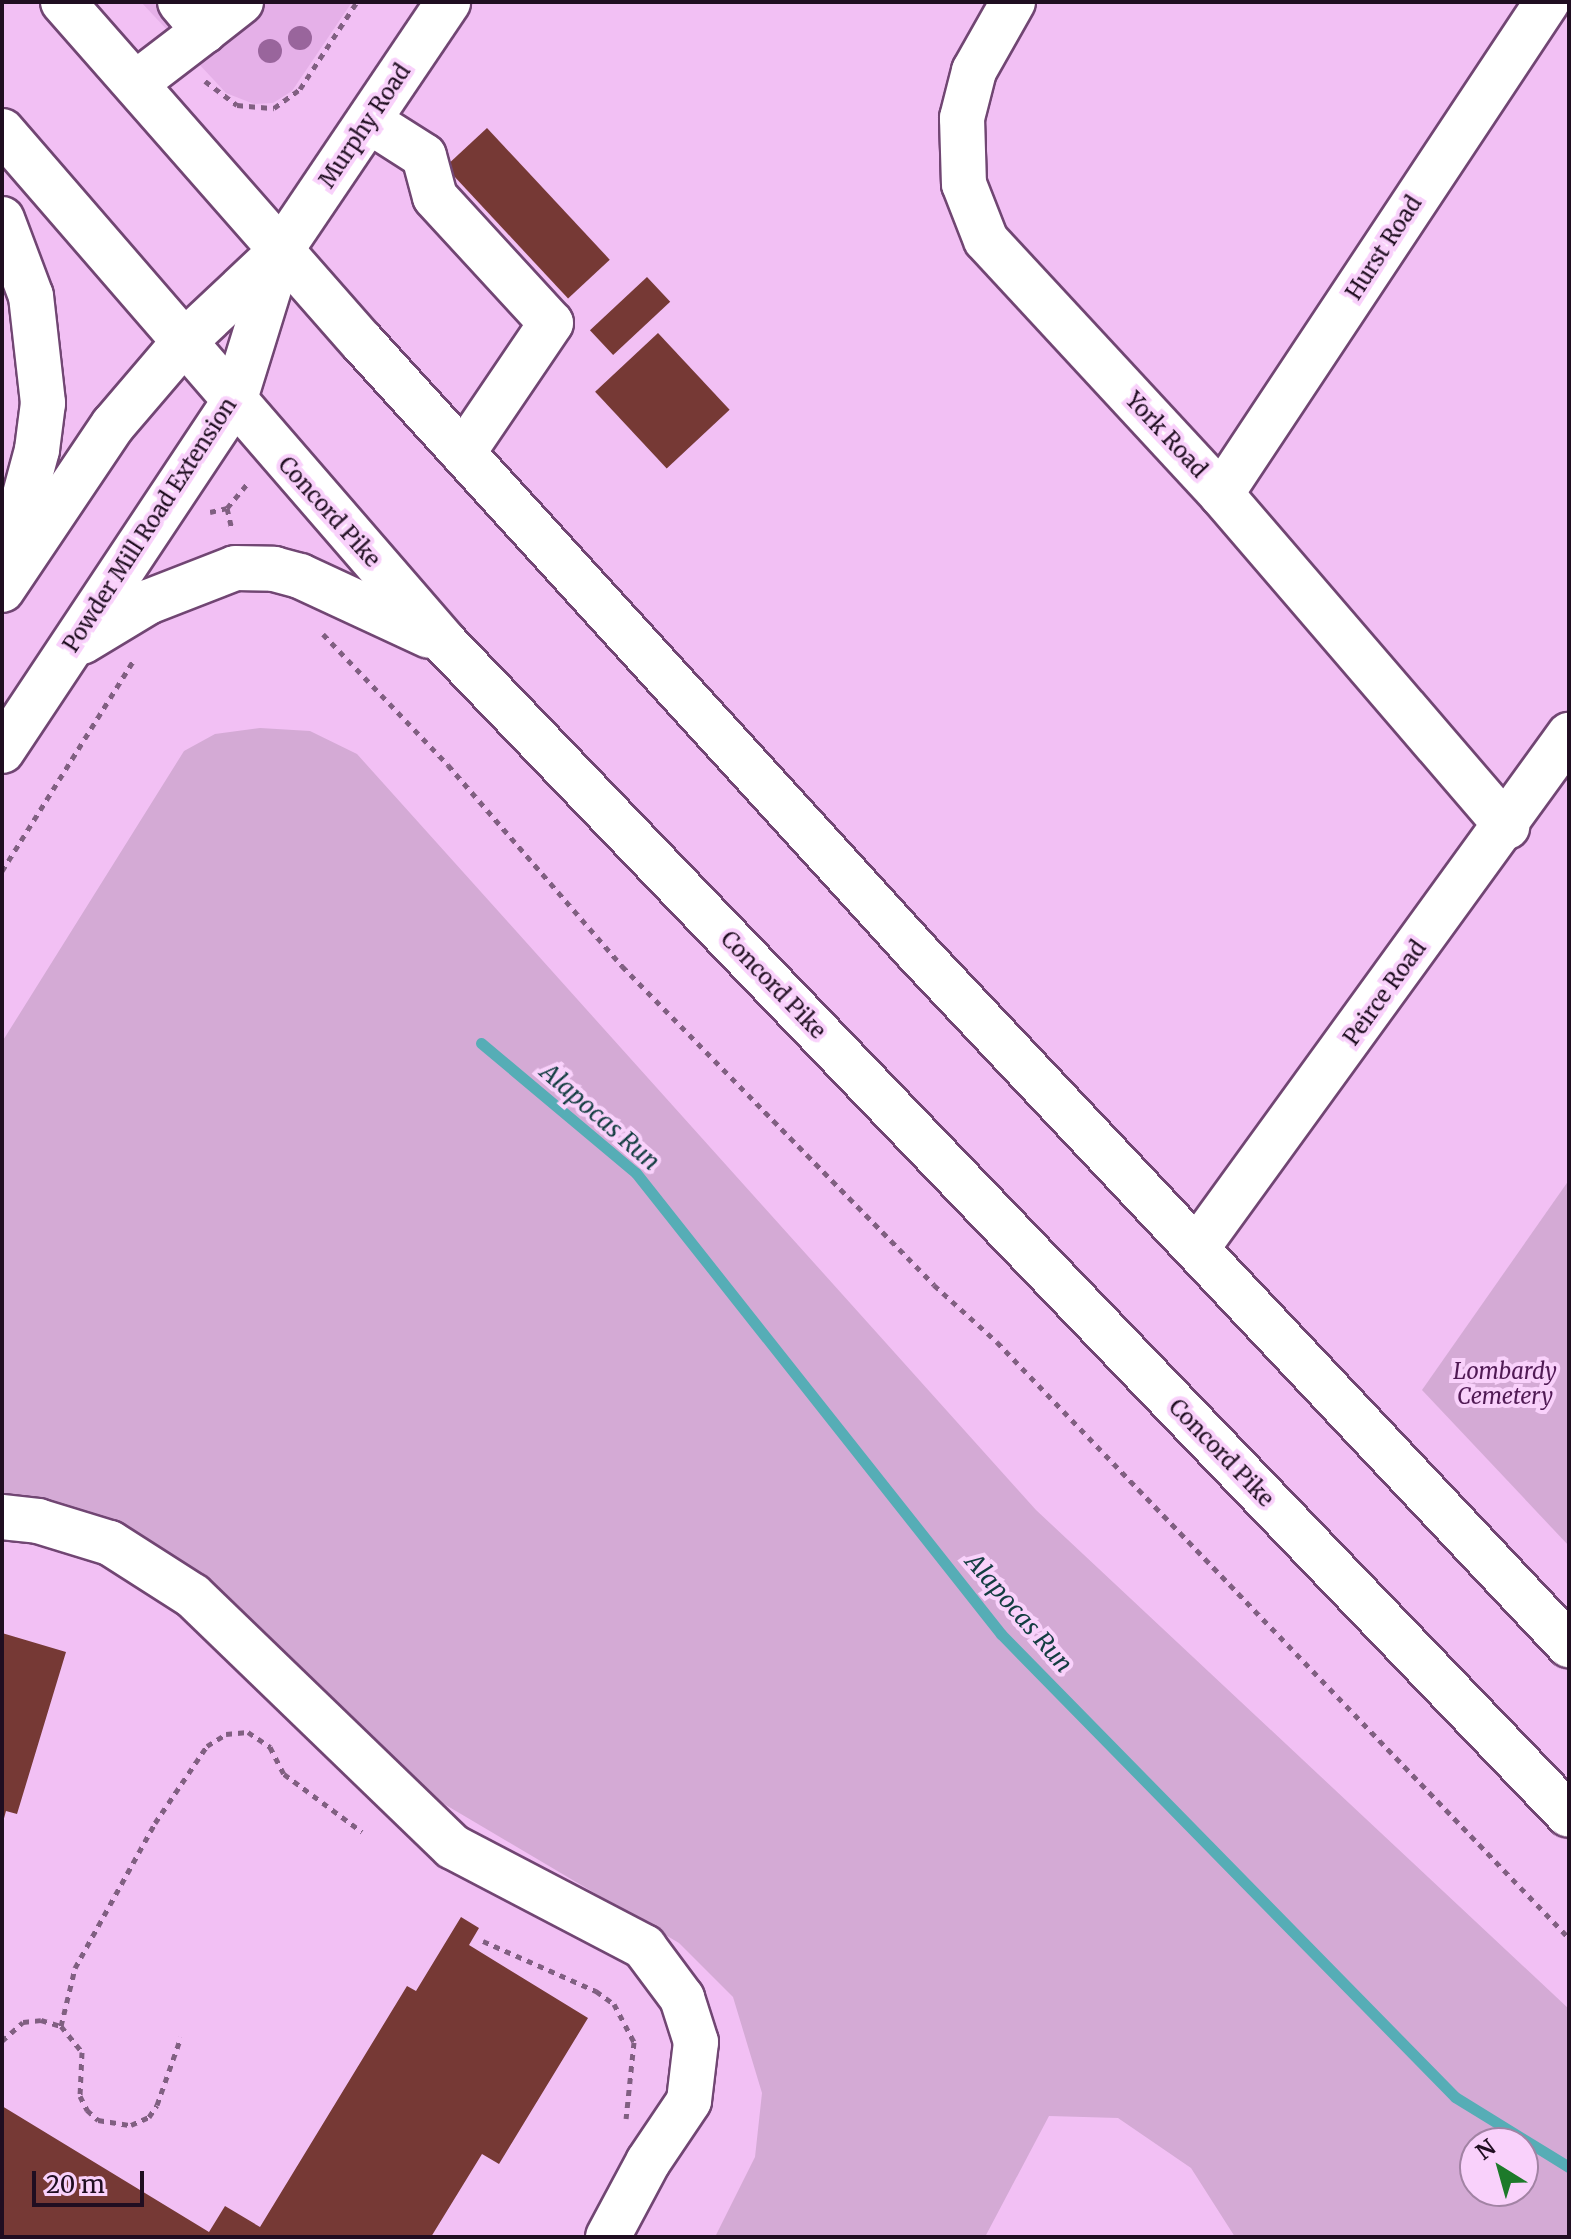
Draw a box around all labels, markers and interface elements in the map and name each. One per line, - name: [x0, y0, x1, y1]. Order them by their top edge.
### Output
- street label: Murphy Road: [314, 59, 416, 193]
- street label: Hurst Road: [1341, 191, 1427, 305]
- street label: York Road: [1120, 387, 1212, 483]
- street label: Powder Mill Road Extension: [58, 393, 242, 657]
- street label: Concord Pike: [273, 452, 385, 572]
- street label: Concord Pike: [715, 926, 831, 1044]
- street label: Peirce Road: [1338, 936, 1432, 1050]
- water label: Alapocas Run: [535, 1058, 665, 1176]
- park label: Lombardy Cemetery: [1453, 1358, 1557, 1410]
- street label: Concord Pike: [1163, 1394, 1279, 1512]
- water label: Alapocas Run: [960, 1548, 1078, 1678]
- north arrow: [1459, 2127, 1539, 2207]
- text: N: [1470, 2133, 1501, 2166]
- scale bar: [36, 2155, 148, 2205]
- text: 20 m: [46, 2169, 105, 2200]

